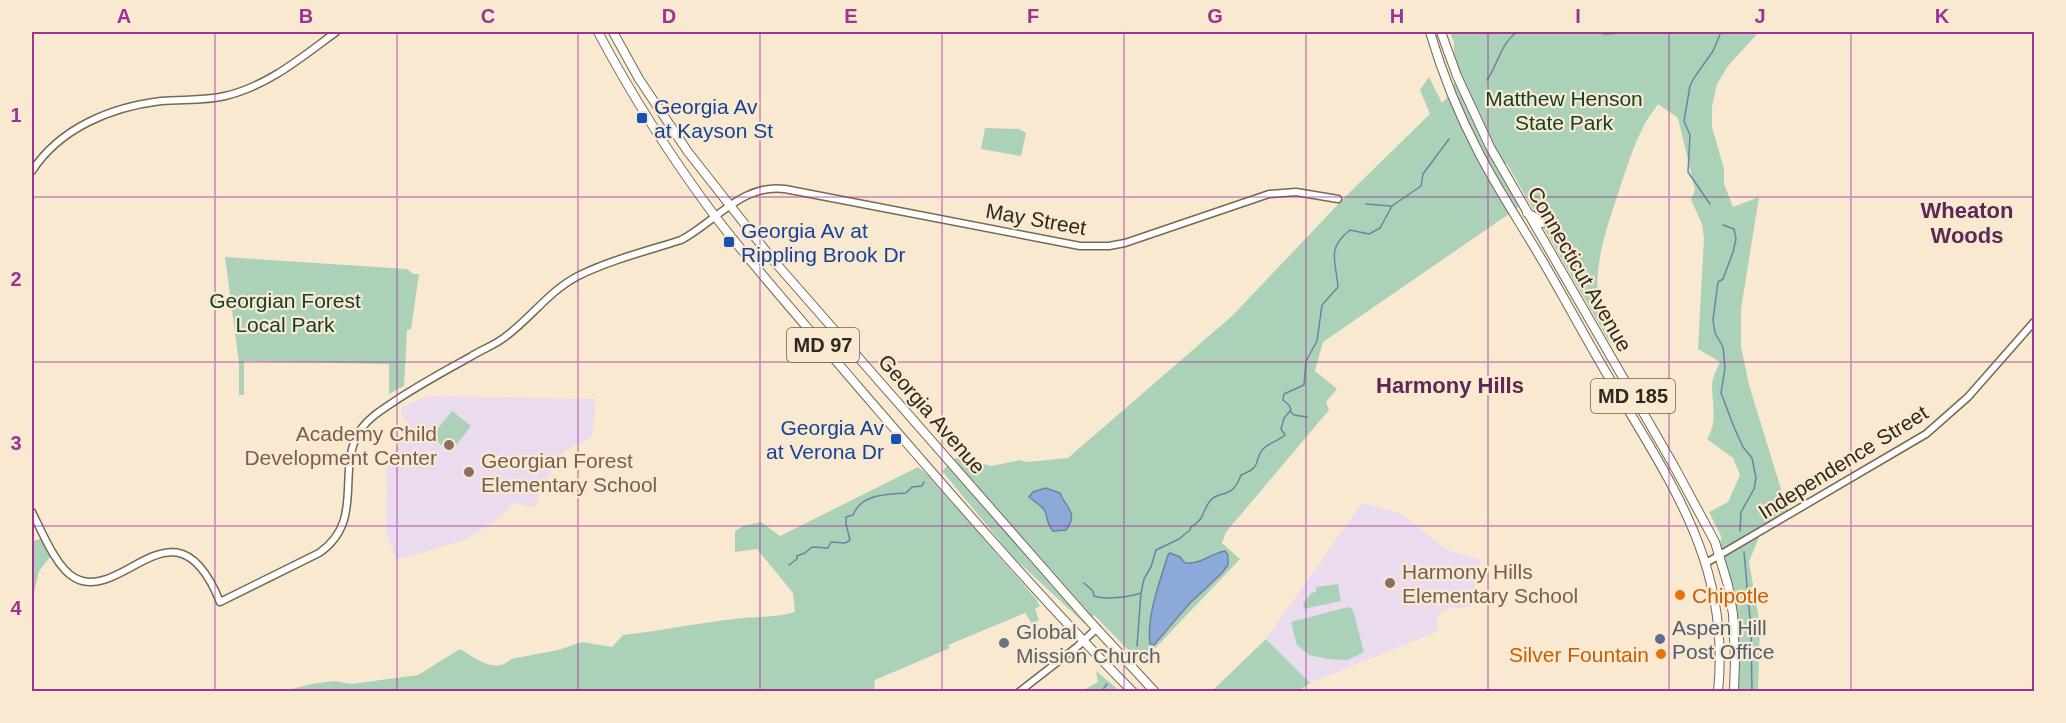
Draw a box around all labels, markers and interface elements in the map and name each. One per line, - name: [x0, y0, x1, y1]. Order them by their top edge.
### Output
- text: A: [117, 5, 131, 27]
- text: B: [299, 5, 313, 27]
- text: C: [481, 5, 495, 27]
- text: D: [662, 5, 676, 27]
- text: E: [844, 5, 858, 27]
- text: F: [1027, 5, 1039, 27]
- text: G: [1207, 5, 1223, 27]
- text: H: [1390, 5, 1404, 27]
- text: I: [1575, 5, 1581, 27]
- text: J: [1754, 5, 1766, 27]
- text: K: [1935, 5, 1950, 27]
- park label: Matthew Henson State Park: [1485, 87, 1643, 134]
- place label: Georgia Av at Kayson St: [654, 95, 773, 142]
- text: 1: [10, 104, 22, 126]
- marker: Georgia Av at Kayson St: [635, 111, 649, 125]
- street label: Connecticut Avenue: [1523, 183, 1637, 355]
- district label: Wheaton Woods: [1921, 198, 2013, 248]
- street label: May Street: [984, 199, 1088, 239]
- place label: Georgia Av at Rippling Brook Dr: [741, 219, 906, 266]
- marker: Georgia Av at Rippling Brook Dr: [722, 235, 736, 249]
- text: 2: [10, 268, 22, 290]
- park label: Georgian Forest Local Park: [209, 289, 361, 336]
- road number: MD 97: [787, 328, 859, 362]
- street label: Georgia Avenue: [874, 350, 990, 478]
- district label: Harmony Hills: [1376, 373, 1524, 398]
- road number: MD 185: [1591, 379, 1675, 413]
- street label: Independence Street: [1754, 400, 1932, 523]
- place label: Georgia Av at Verona Dr: [766, 416, 884, 463]
- place label: Academy Child Development Center: [244, 422, 437, 469]
- text: 3: [10, 432, 22, 454]
- marker: Georgia Av at Verona Dr: [889, 432, 903, 446]
- marker: Academy Child Development Center: [442, 438, 456, 452]
- place label: Georgian Forest Elementary School: [481, 449, 657, 496]
- marker: Georgian Forest Elementary School: [462, 465, 476, 479]
- place label: Harmony Hills Elementary School: [1402, 560, 1578, 607]
- marker: Harmony Hills Elementary School: [1383, 576, 1397, 590]
- place label: Chipotle: [1692, 584, 1769, 607]
- marker: Chipotle: [1673, 588, 1687, 602]
- text: 4: [10, 597, 22, 619]
- place label: Aspen Hill Post Office: [1672, 616, 1774, 663]
- place label: Global Mission Church: [1016, 620, 1161, 667]
- marker: Aspen Hill Post Office: [1653, 632, 1667, 646]
- marker: Global Mission Church: [997, 636, 1011, 650]
- place label: Silver Fountain: [1509, 643, 1649, 666]
- marker: Silver Fountain: [1654, 647, 1668, 661]

